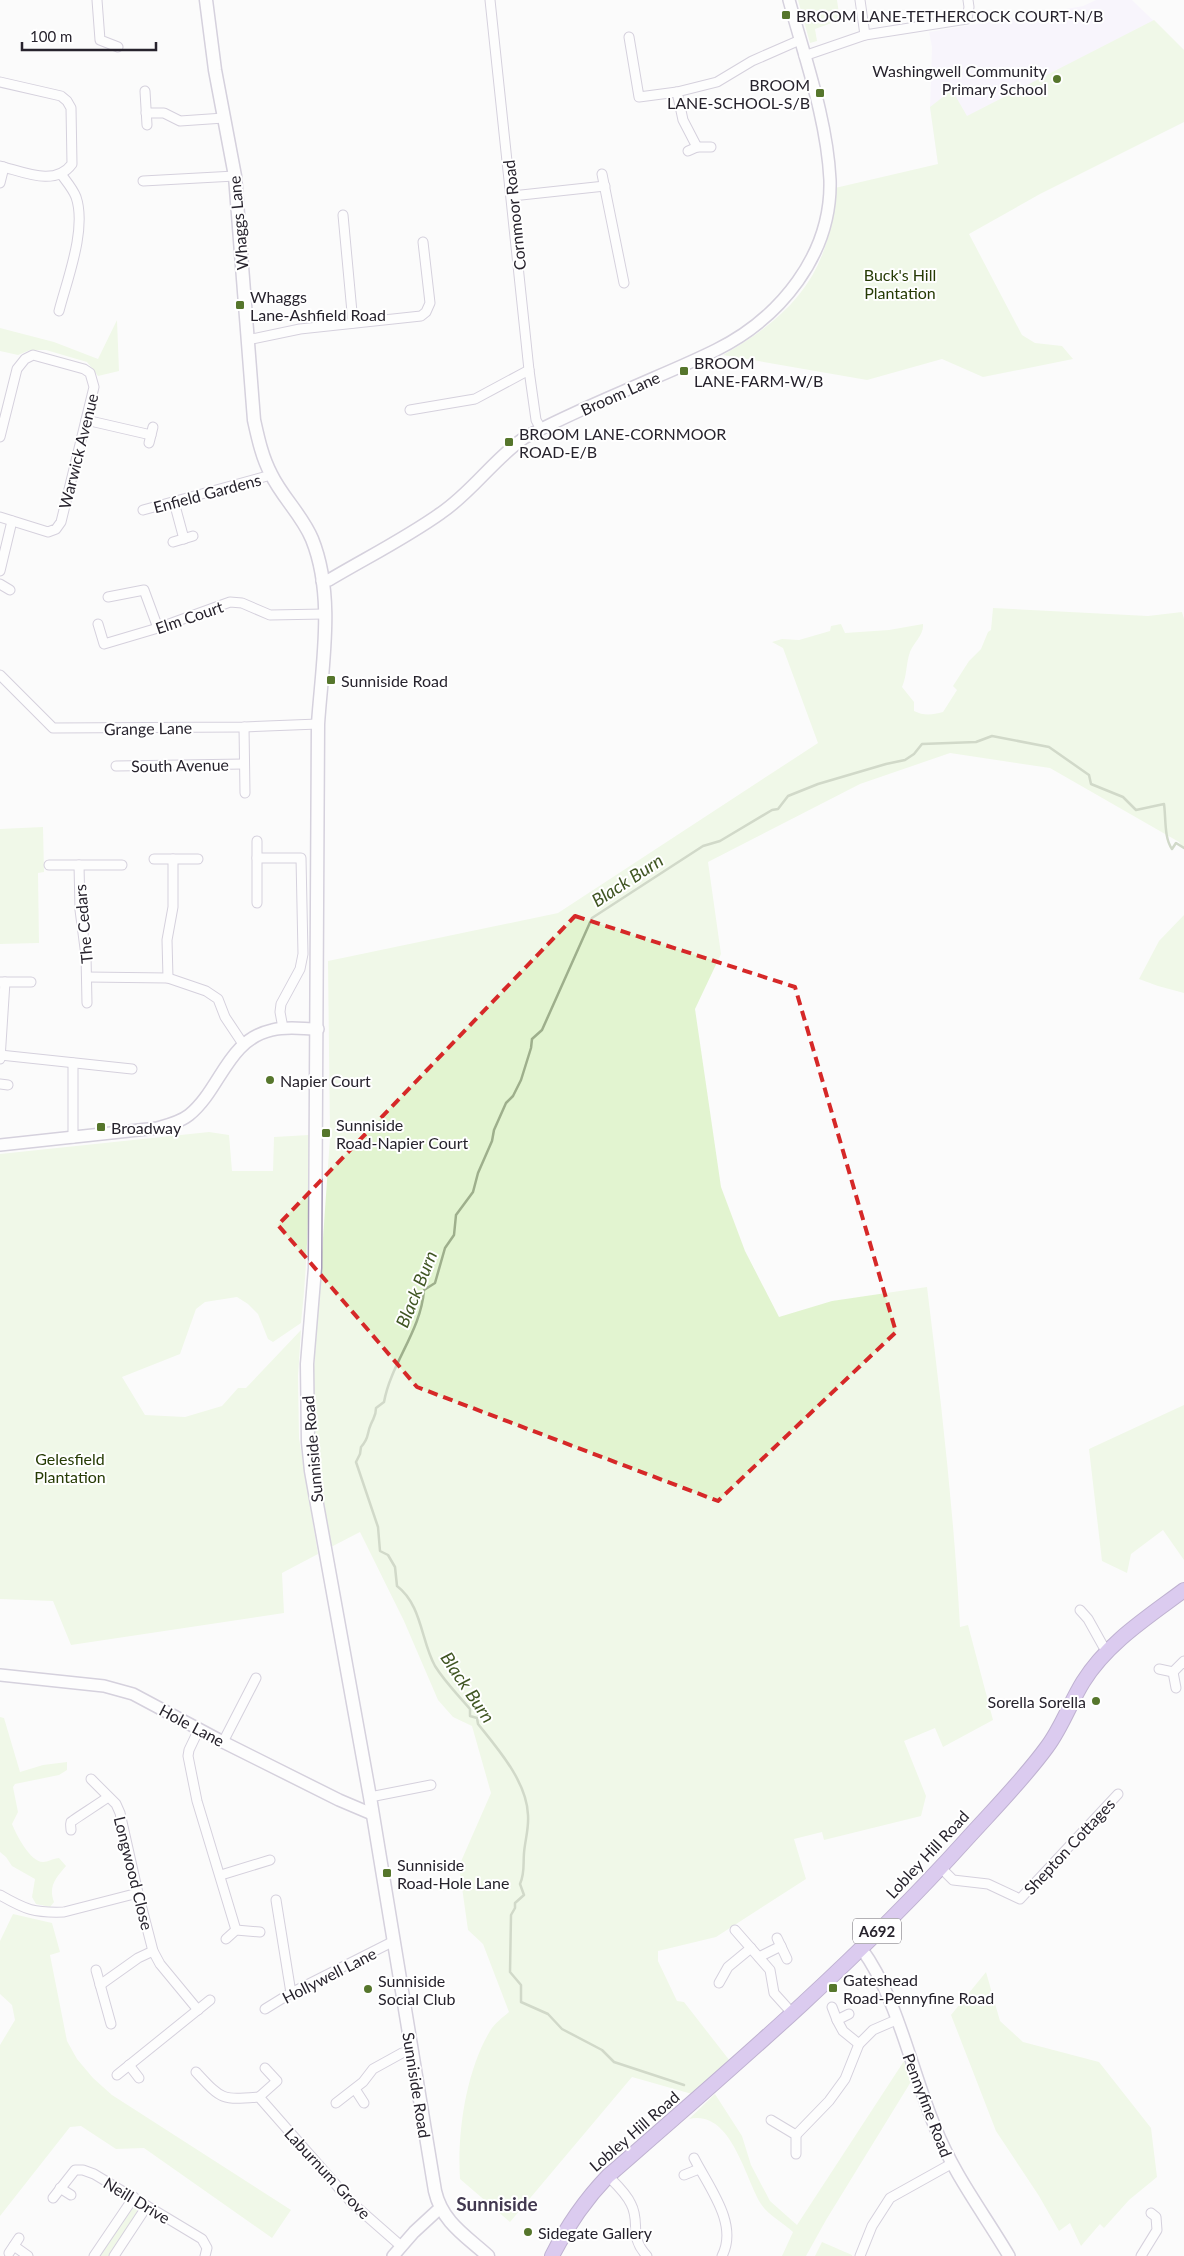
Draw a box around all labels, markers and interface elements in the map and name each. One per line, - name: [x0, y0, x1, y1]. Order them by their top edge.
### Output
- place label: BROOM LANE-TETHERCOCK COURT-N/B: [796, 6, 1103, 25]
- marker: BROOM LANE-TETHERCOCK COURT-N/B: [780, 9, 792, 21]
- scale bar: [22, 20, 156, 52]
- text: 100 m: [30, 27, 72, 45]
- place label: Washingwell Community Primary School: [872, 61, 1048, 98]
- marker: Washingwell Community Primary School: [1051, 73, 1063, 85]
- place label: BROOM LANE-SCHOOL-S/B: [667, 75, 810, 112]
- marker: BROOM LANE-SCHOOL-S/B: [814, 87, 826, 99]
- street label: Cornmoor Road: [499, 159, 529, 271]
- street label: Whaggs Lane: [224, 175, 252, 271]
- park label: Buck's Hill Plantation: [864, 265, 936, 302]
- place label: Whaggs Lane-Ashfield Road: [250, 287, 386, 324]
- marker: Whaggs Lane-Ashfield Road: [234, 299, 246, 311]
- place label: BROOM LANE-FARM-W/B: [694, 353, 823, 390]
- marker: BROOM LANE-FARM-W/B: [678, 365, 690, 377]
- street label: Broom Lane: [577, 367, 663, 419]
- street label: Warwick Avenue: [54, 391, 102, 511]
- place label: BROOM LANE-CORNMOOR ROAD-E/B: [519, 424, 726, 461]
- marker: BROOM LANE-CORNMOOR ROAD-E/B: [503, 436, 515, 448]
- street label: Enfield Gardens: [151, 469, 263, 516]
- street label: Elm Court: [153, 596, 226, 637]
- place label: Sunniside Road: [341, 671, 448, 690]
- marker: Sunniside Road: [325, 674, 337, 686]
- street label: Grange Lane: [104, 718, 192, 738]
- street label: South Avenue: [131, 755, 229, 775]
- water label: Black Burn: [587, 849, 667, 911]
- street label: The Cedars: [70, 884, 96, 964]
- place label: Napier Court: [280, 1071, 371, 1090]
- marker: Napier Court: [264, 1074, 276, 1086]
- place label: Sunniside Road-Napier Court: [336, 1115, 469, 1152]
- place label: Broadway: [111, 1118, 182, 1137]
- marker: Broadway: [95, 1121, 107, 1133]
- marker: Sunniside Road-Napier Court: [320, 1127, 332, 1139]
- water label: Black Burn: [391, 1247, 441, 1331]
- street label: Sunniside Road: [298, 1395, 326, 1503]
- park label: Gelesfield Plantation: [34, 1449, 106, 1486]
- water label: Black Burn: [436, 1647, 500, 1727]
- place label: Sorella Sorella: [988, 1692, 1086, 1711]
- marker: Sorella Sorella: [1090, 1695, 1102, 1707]
- street label: Hole Lane: [156, 1700, 228, 1750]
- street label: Shepton Cottages: [1020, 1794, 1118, 1898]
- street label: Lobley Hill Road: [882, 1806, 972, 1902]
- street label: Longwood Close: [111, 1814, 157, 1932]
- place label: Sunniside Road-Hole Lane: [397, 1855, 509, 1892]
- marker: Sunniside Road-Hole Lane: [381, 1867, 393, 1879]
- road number: A692: [853, 1918, 901, 1944]
- street label: Hollywell Lane: [279, 1943, 379, 2007]
- place label: Gateshead Road-Pennyfine Road: [843, 1970, 994, 2007]
- place label: Sunniside Social Club: [378, 1971, 455, 2008]
- marker: Gateshead Road-Pennyfine Road: [827, 1982, 839, 1994]
- marker: Sunniside Social Club: [362, 1983, 374, 1995]
- street label: Sunniside Road: [399, 2031, 435, 2139]
- street label: Pennyfine Road: [899, 2050, 957, 2160]
- street label: Lobley Hill Road: [585, 2087, 683, 2175]
- street label: Laburnum Grove: [281, 2124, 375, 2222]
- street label: Neill Drive: [100, 2173, 174, 2227]
- district label: Sunniside: [456, 2192, 538, 2215]
- place label: Sidegate Gallery: [538, 2223, 653, 2242]
- marker: Sidegate Gallery: [522, 2226, 534, 2238]

